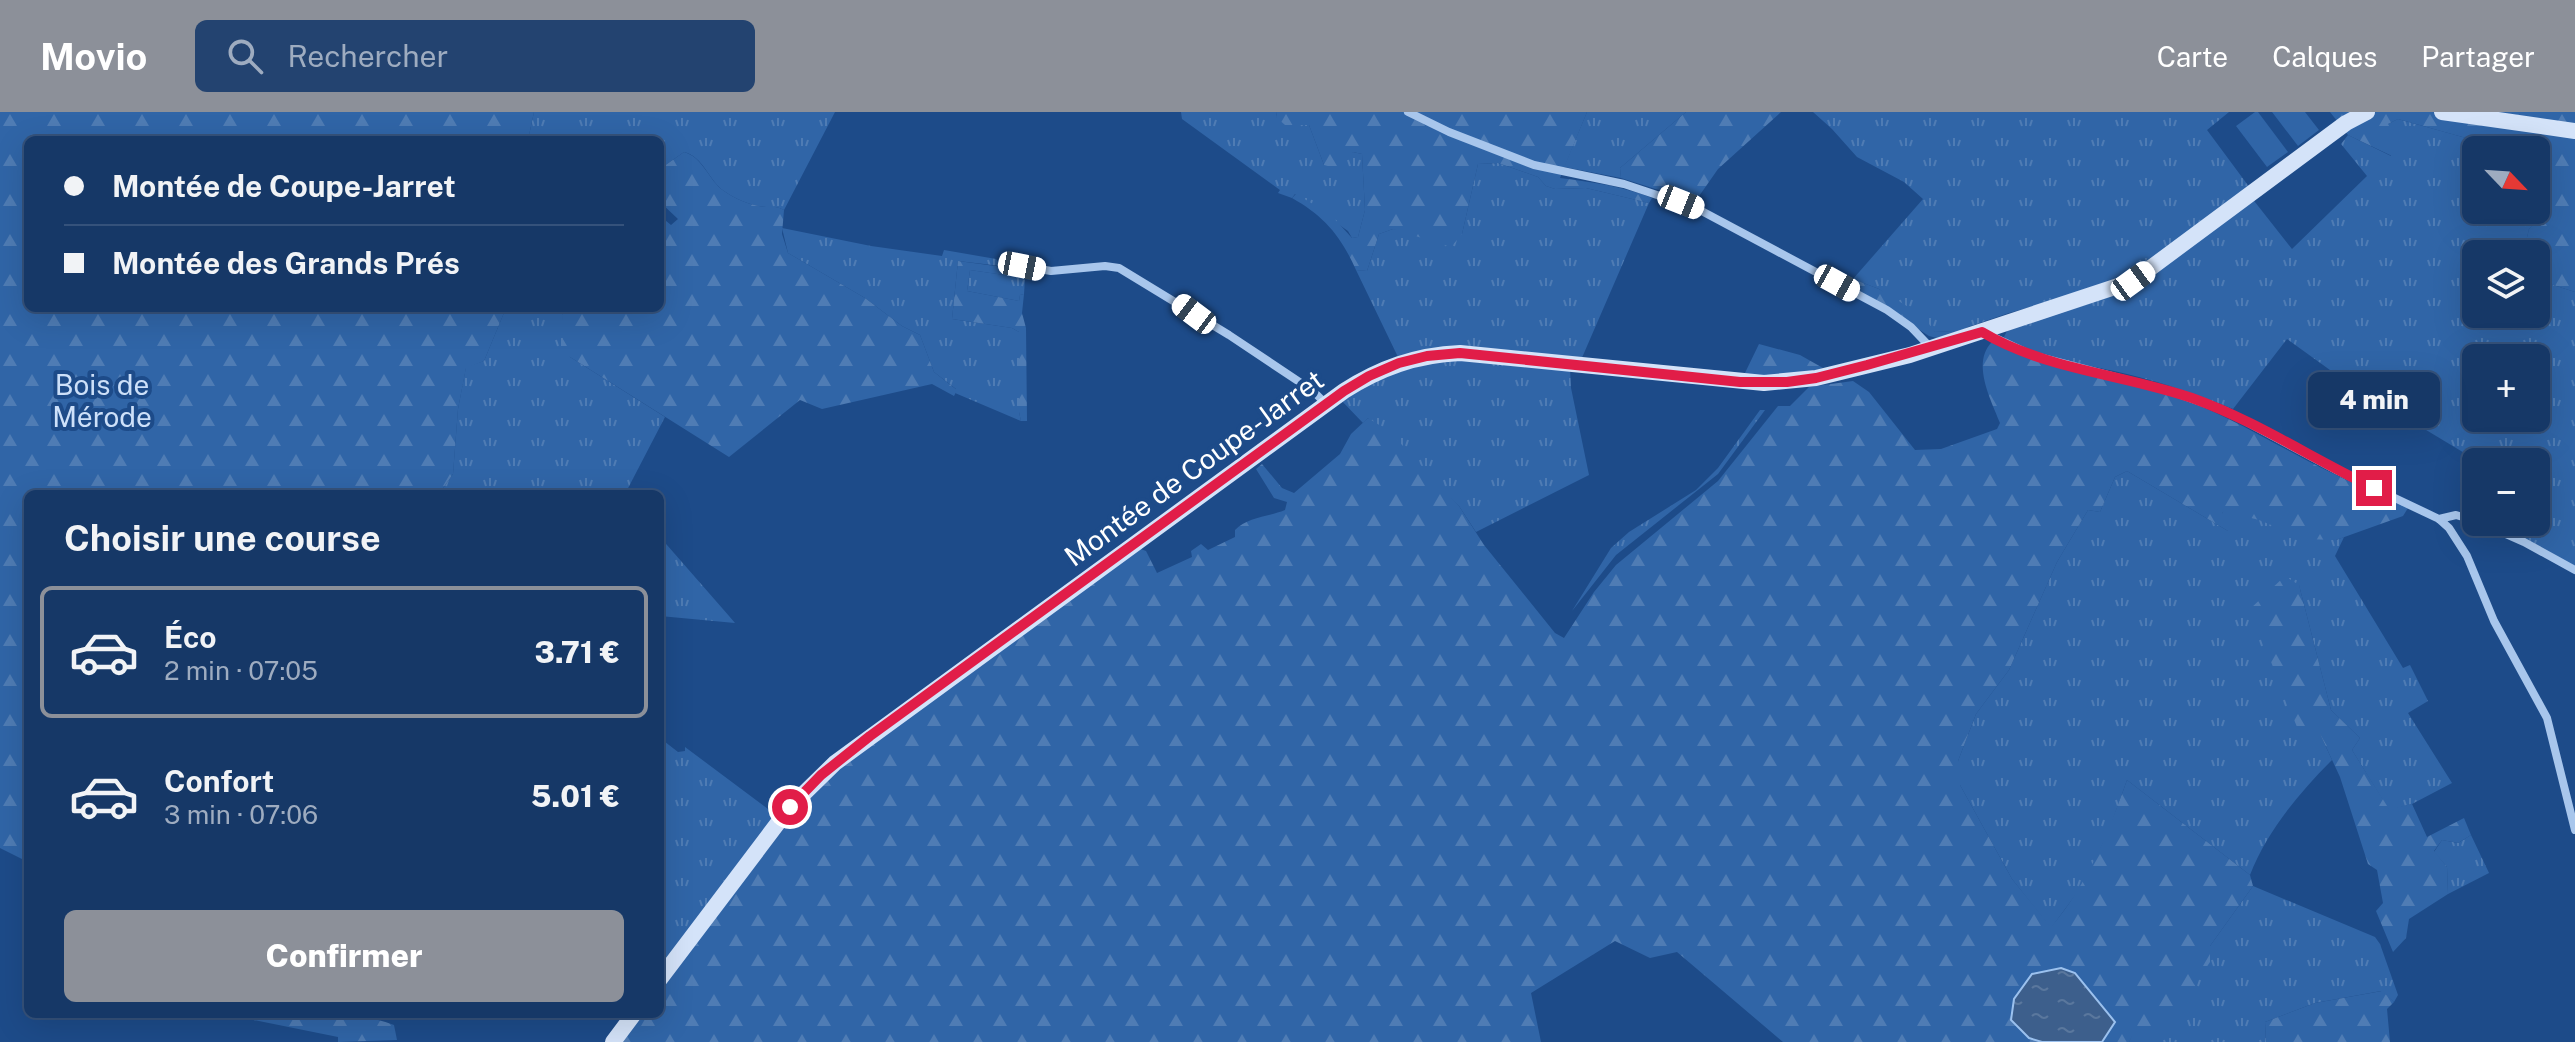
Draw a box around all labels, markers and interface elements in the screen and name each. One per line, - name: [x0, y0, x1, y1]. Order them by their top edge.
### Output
- search box: [195, 20, 755, 92]
- text: Movio: [40, 34, 147, 79]
- icon: search: [223, 34, 267, 78]
- text: Rechercher: [287, 38, 448, 74]
- text: Carte: [2157, 40, 2228, 73]
- text: Calques: [2272, 40, 2377, 73]
- text: Partager: [2421, 40, 2535, 73]
- north arrow: [2462, 136, 2550, 224]
- map controls: [2462, 136, 2550, 536]
- text: Montée de Coupe-Jarret: [112, 168, 456, 204]
- car: [1654, 182, 1708, 222]
- button: layers: [2462, 240, 2550, 328]
- text: Montée des Grands Prés: [112, 245, 460, 281]
- car: [996, 250, 1048, 282]
- car: [2107, 257, 2159, 305]
- car: [1810, 261, 1864, 305]
- car: [1168, 290, 1220, 338]
- button: +: [2462, 344, 2550, 432]
- street label: Montée de Coupe-Jarret: [1058, 363, 1330, 573]
- park label: Bois de Mérode: [52, 368, 152, 433]
- callout: 4 min: [2308, 372, 2440, 428]
- text: 4 min: [2339, 384, 2409, 415]
- button: −: [2462, 448, 2550, 536]
- route end: [2356, 470, 2392, 506]
- text: Choisir une course: [64, 517, 381, 559]
- icon: car: [68, 616, 140, 688]
- text: Éco: [164, 619, 217, 655]
- text: 3.71 €: [535, 634, 620, 670]
- text: 2 min · 07:05: [164, 655, 318, 686]
- icon: car: [68, 760, 140, 832]
- text: Confort: [164, 763, 274, 799]
- text: 5.01 €: [531, 778, 620, 814]
- route start: [772, 789, 808, 825]
- text: 3 min · 07:06: [164, 799, 318, 830]
- button: Confirmer: [64, 910, 624, 1002]

